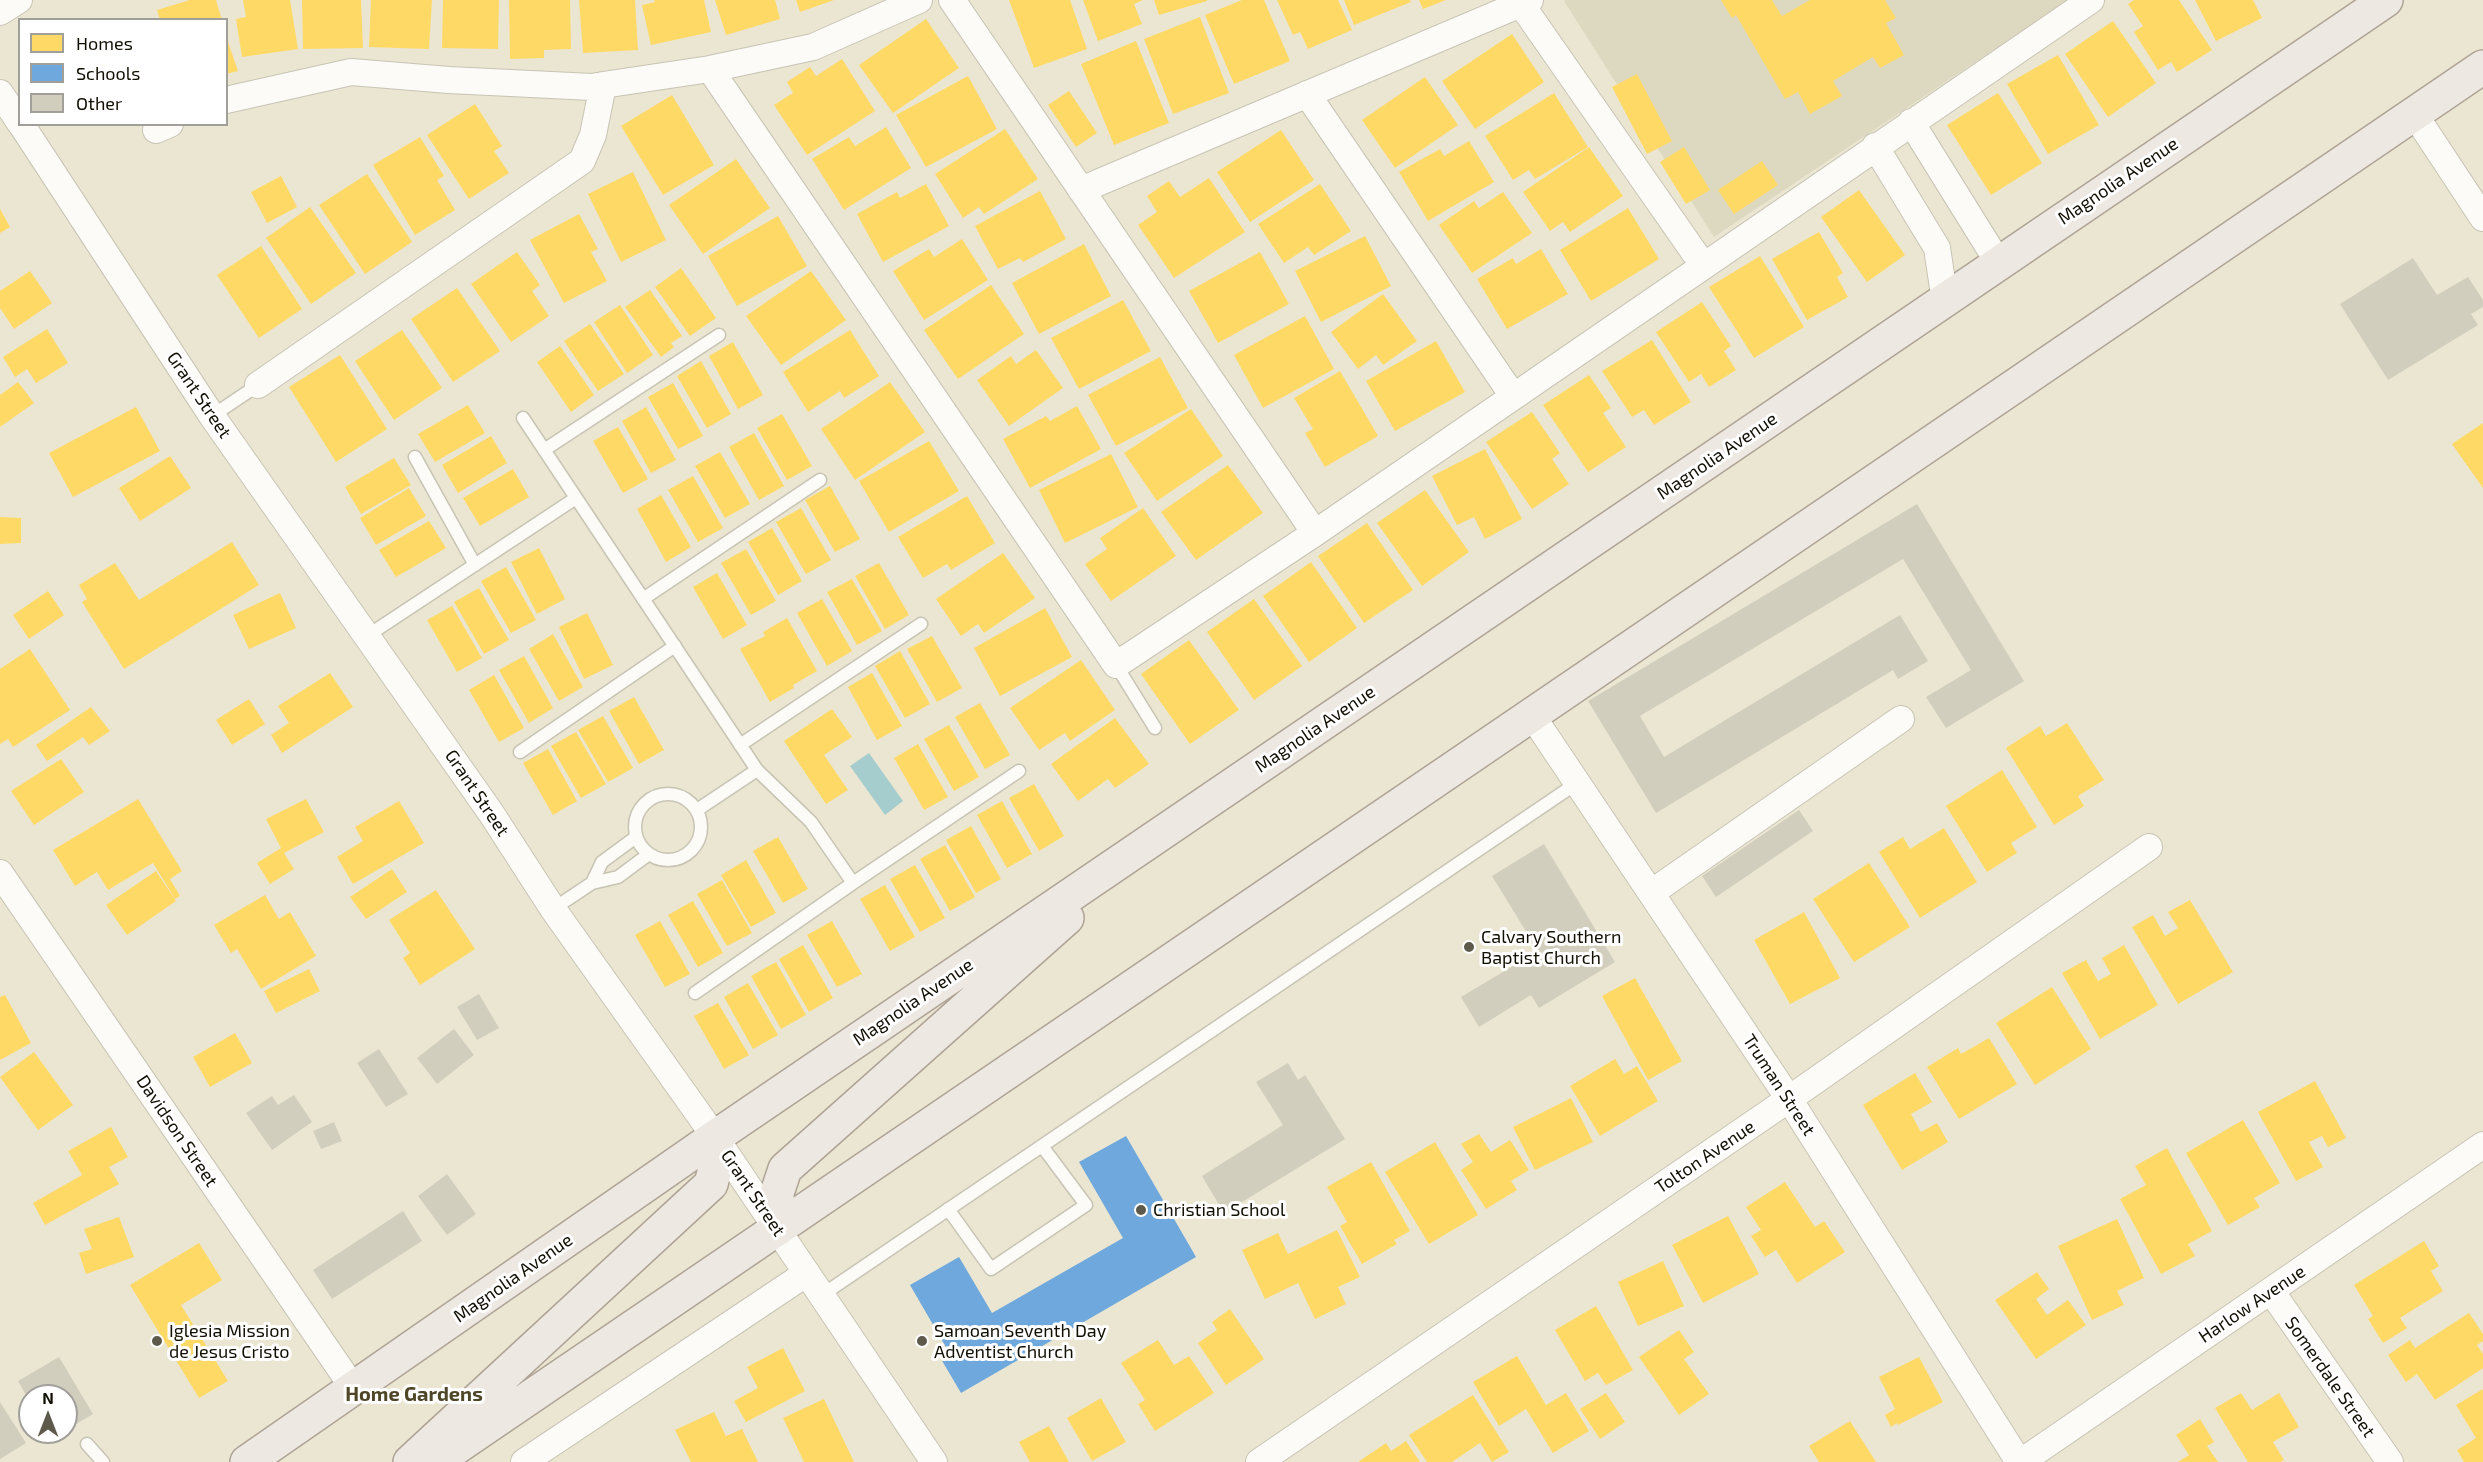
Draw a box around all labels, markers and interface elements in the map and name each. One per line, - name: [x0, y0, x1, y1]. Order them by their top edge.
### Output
- legend: [18, 18, 228, 126]
- text: Homes: [76, 32, 133, 54]
- text: Schools: [76, 62, 140, 84]
- text: Other: [76, 92, 122, 114]
- street label: Magnolia Avenue: [2054, 133, 2182, 229]
- street label: Grant Street: [162, 348, 236, 442]
- street label: Magnolia Avenue: [1653, 408, 1781, 504]
- street label: Magnolia Avenue: [1251, 681, 1379, 777]
- street label: Grant Street: [440, 746, 514, 840]
- place label: Calvary Southern Baptist Church: [1481, 926, 1621, 968]
- marker: Calvary Southern Baptist Church: [1462, 940, 1476, 954]
- street label: Magnolia Avenue: [849, 954, 977, 1050]
- street label: Truman Street: [1738, 1030, 1820, 1140]
- street label: Davidson Street: [132, 1071, 222, 1191]
- street label: Tolton Avenue: [1651, 1116, 1759, 1198]
- street label: Grant Street: [716, 1146, 790, 1240]
- place label: Christian School: [1153, 1199, 1285, 1221]
- marker: Christian School: [1134, 1203, 1148, 1217]
- street label: Magnolia Avenue: [449, 1229, 577, 1327]
- street label: Harlow Avenue: [2195, 1260, 2309, 1348]
- street label: Somerdale Street: [2280, 1313, 2380, 1441]
- place label: Iglesia Mission de Jesus Cristo: [169, 1320, 290, 1362]
- place label: Samoan Seventh Day Adventist Church: [934, 1320, 1106, 1362]
- marker: Iglesia Mission de Jesus Cristo: [150, 1334, 164, 1348]
- marker: Samoan Seventh Day Adventist Church: [915, 1334, 929, 1348]
- district label: Home Gardens: [345, 1382, 483, 1406]
- north arrow: [18, 1384, 78, 1444]
- text: N: [42, 1388, 54, 1407]

